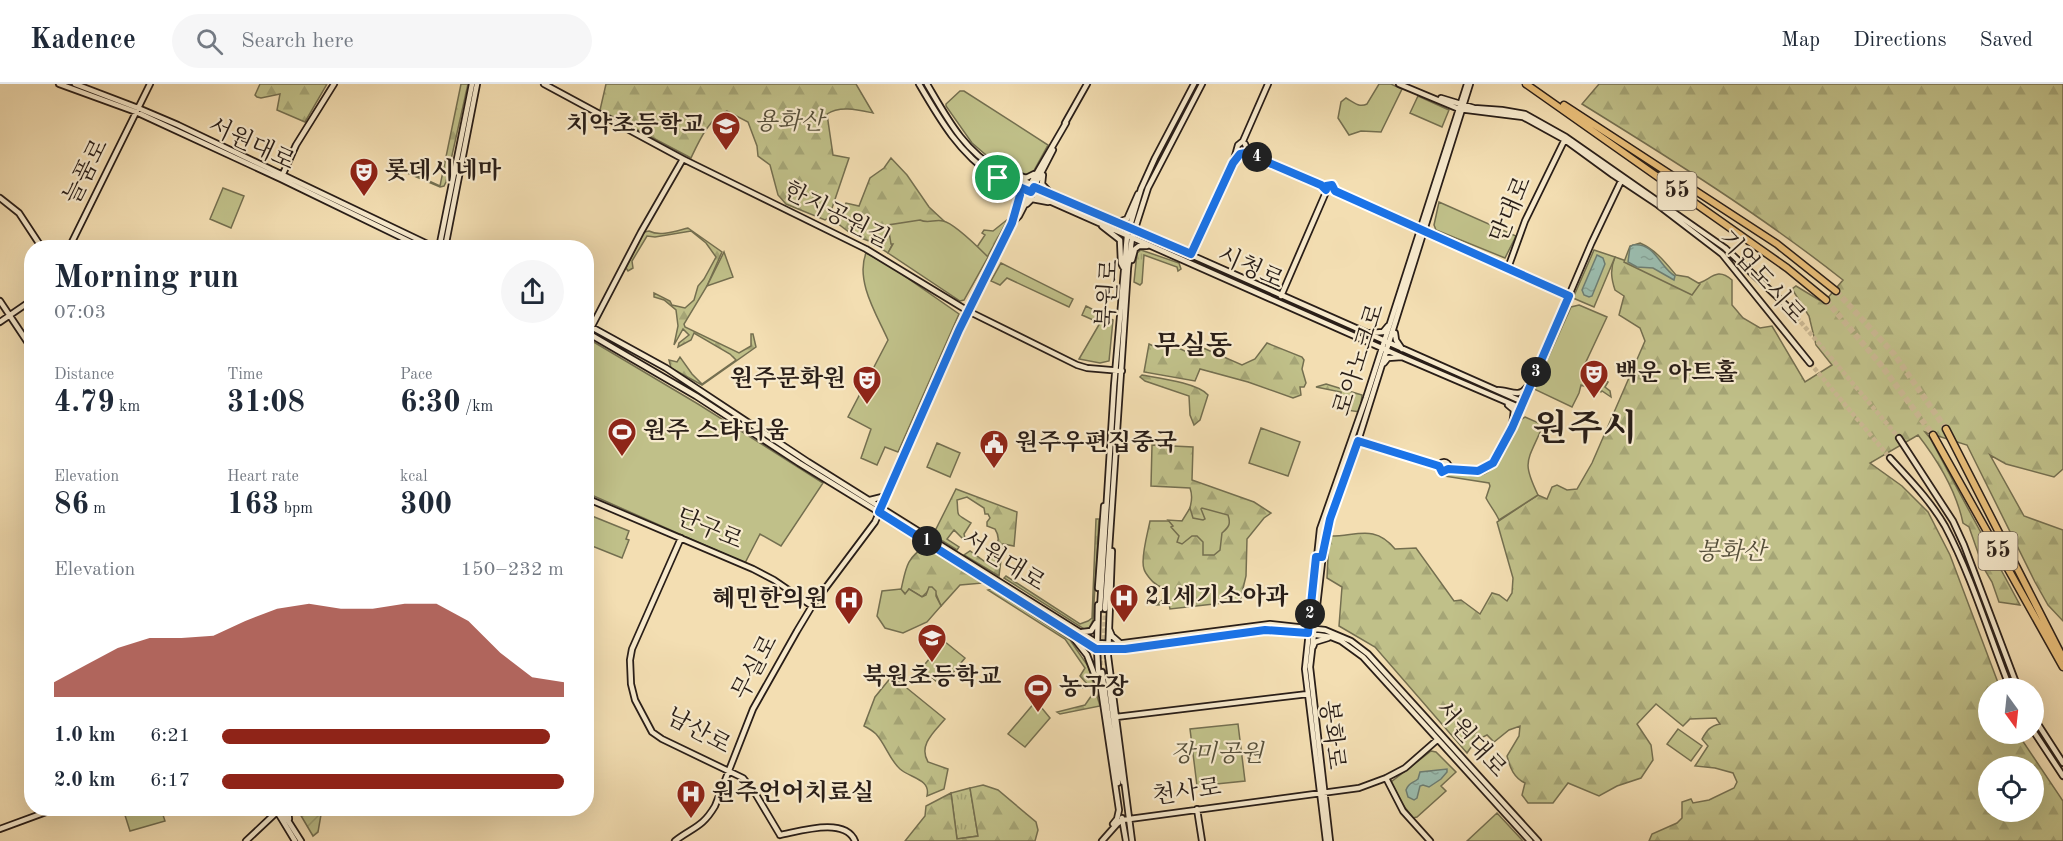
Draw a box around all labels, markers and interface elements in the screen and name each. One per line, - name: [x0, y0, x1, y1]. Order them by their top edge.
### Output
- search box: [172, 14, 592, 68]
- icon: search: [193, 25, 226, 58]
- text: Kadence: [30, 27, 136, 55]
- text: Search here: [241, 30, 354, 52]
- text: Map: [1781, 30, 1820, 51]
- text: Directions: [1853, 30, 1947, 51]
- text: Saved: [1980, 30, 2033, 51]
- park label: 용화산: [754, 108, 828, 135]
- school or university icon: 치악초등학교: [710, 110, 742, 152]
- place label: 치악초등학교: [566, 111, 705, 138]
- street label: 서원대로: [204, 113, 299, 175]
- street label: 늘품로: [59, 135, 113, 208]
- pin: 4: [1242, 142, 1272, 172]
- text: 4: [1252, 149, 1262, 165]
- pin: [972, 152, 1023, 203]
- theatre icon: 롯데시네마: [348, 156, 380, 198]
- place label: 롯데시네마: [385, 157, 502, 184]
- icon: arrive: [981, 161, 1014, 194]
- road number: 55: [1658, 172, 1696, 210]
- street label: 만대로: [1486, 173, 1537, 247]
- street label: 한지공원길: [779, 177, 894, 253]
- street label: 기업도시로: [1713, 226, 1810, 329]
- street label: 시청로: [1213, 242, 1287, 294]
- street label: 북원로: [1092, 258, 1123, 330]
- button: share: [501, 260, 564, 323]
- text: Morning run: [54, 262, 239, 295]
- street label: 로아노크로: [1329, 301, 1389, 419]
- text: 07:03: [54, 303, 106, 323]
- district label: 무실동: [1154, 330, 1232, 360]
- pin: 3: [1521, 357, 1551, 387]
- theatre icon: 백운 아트홀: [1578, 358, 1610, 400]
- place label: 백운 아트홀: [1615, 359, 1738, 386]
- theatre icon: 원주문화원: [851, 364, 883, 406]
- text: 3: [1531, 364, 1541, 380]
- place label: 원주문화원: [730, 365, 846, 392]
- text: Distance: [54, 367, 114, 383]
- text: Time: [227, 367, 263, 383]
- text: Pace: [400, 367, 432, 383]
- text: 4.79: [54, 388, 115, 418]
- text: 31:08: [227, 388, 305, 418]
- text: 6:30: [400, 388, 461, 418]
- text: km: [115, 399, 140, 415]
- text: /km: [461, 399, 493, 415]
- district label: 원주시: [1533, 408, 1637, 449]
- sports icon: 원주 스타디움: [606, 416, 638, 458]
- place label: 원주 스타디움: [643, 417, 789, 444]
- public building icon: 원주우편집중국: [978, 428, 1010, 470]
- place label: 원주우편집중국: [1015, 429, 1177, 456]
- text: Elevation: [54, 469, 119, 485]
- text: Heart rate: [227, 469, 299, 485]
- text: kcal: [400, 469, 428, 485]
- text: 86: [54, 490, 89, 520]
- text: 163: [227, 490, 279, 520]
- text: 300: [400, 490, 452, 520]
- text: m: [89, 501, 106, 517]
- text: bpm: [279, 501, 313, 517]
- street label: 단구로: [672, 504, 746, 555]
- pin: 1: [912, 526, 942, 556]
- street label: 서원대로: [957, 526, 1050, 597]
- road number: 55: [1978, 532, 2018, 570]
- text: 1: [922, 533, 932, 549]
- park label: 봉화산: [1696, 538, 1770, 565]
- text: Elevation: [54, 560, 135, 580]
- text: 150–232 m: [461, 560, 564, 580]
- hospital icon: 21세기소아과: [1108, 582, 1140, 624]
- place label: 21세기소아과: [1145, 583, 1289, 610]
- hospital icon: 혜민한의원: [833, 584, 865, 626]
- place label: 혜민한의원: [712, 585, 828, 612]
- pin: 2: [1295, 599, 1325, 629]
- text: 2: [1305, 606, 1315, 622]
- school or university icon: 북원초등학교: [916, 622, 948, 664]
- street label: 무실로: [727, 631, 783, 704]
- place label: 북원초등학교: [862, 663, 1002, 690]
- sports icon: 농구장: [1022, 672, 1054, 714]
- place label: 농구장: [1059, 673, 1129, 700]
- north arrow: [1978, 678, 2044, 744]
- map controls: [1978, 678, 2044, 822]
- street label: 서원대로: [1430, 696, 1511, 782]
- street label: 봉화로: [1315, 699, 1350, 771]
- street label: 남산로: [662, 703, 735, 759]
- text: 1.0 km: [54, 726, 116, 746]
- text: 6:21: [150, 726, 190, 746]
- park label: 장미공원: [1171, 740, 1265, 767]
- button: locate: [1978, 756, 2044, 822]
- text: 2.0 km: [54, 771, 116, 791]
- text: 6:17: [150, 771, 190, 791]
- street label: 천사로: [1151, 774, 1223, 810]
- hospital icon: 원주언어치료실: [675, 778, 707, 820]
- place label: 원주언어치료실: [712, 779, 874, 806]

